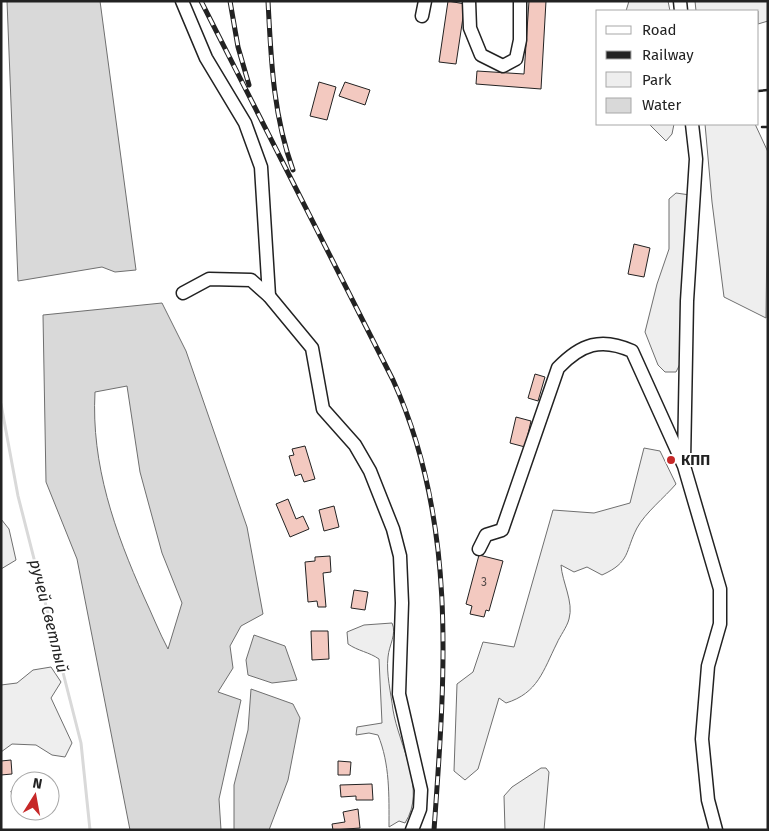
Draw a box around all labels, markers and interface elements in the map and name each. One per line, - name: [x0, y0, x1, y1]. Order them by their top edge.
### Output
- legend: [596, 10, 759, 125]
- text: Road: [642, 21, 677, 39]
- text: Railway: [642, 46, 694, 64]
- text: Park: [642, 71, 672, 89]
- text: Water: [642, 96, 681, 114]
- place label: КПП: [681, 451, 710, 469]
- marker: КПП: [665, 454, 677, 466]
- water label: ручей Светлый: [26, 557, 72, 675]
- house number: 3: [481, 575, 487, 589]
- north arrow: [10, 771, 60, 821]
- text: N: [31, 774, 44, 793]

